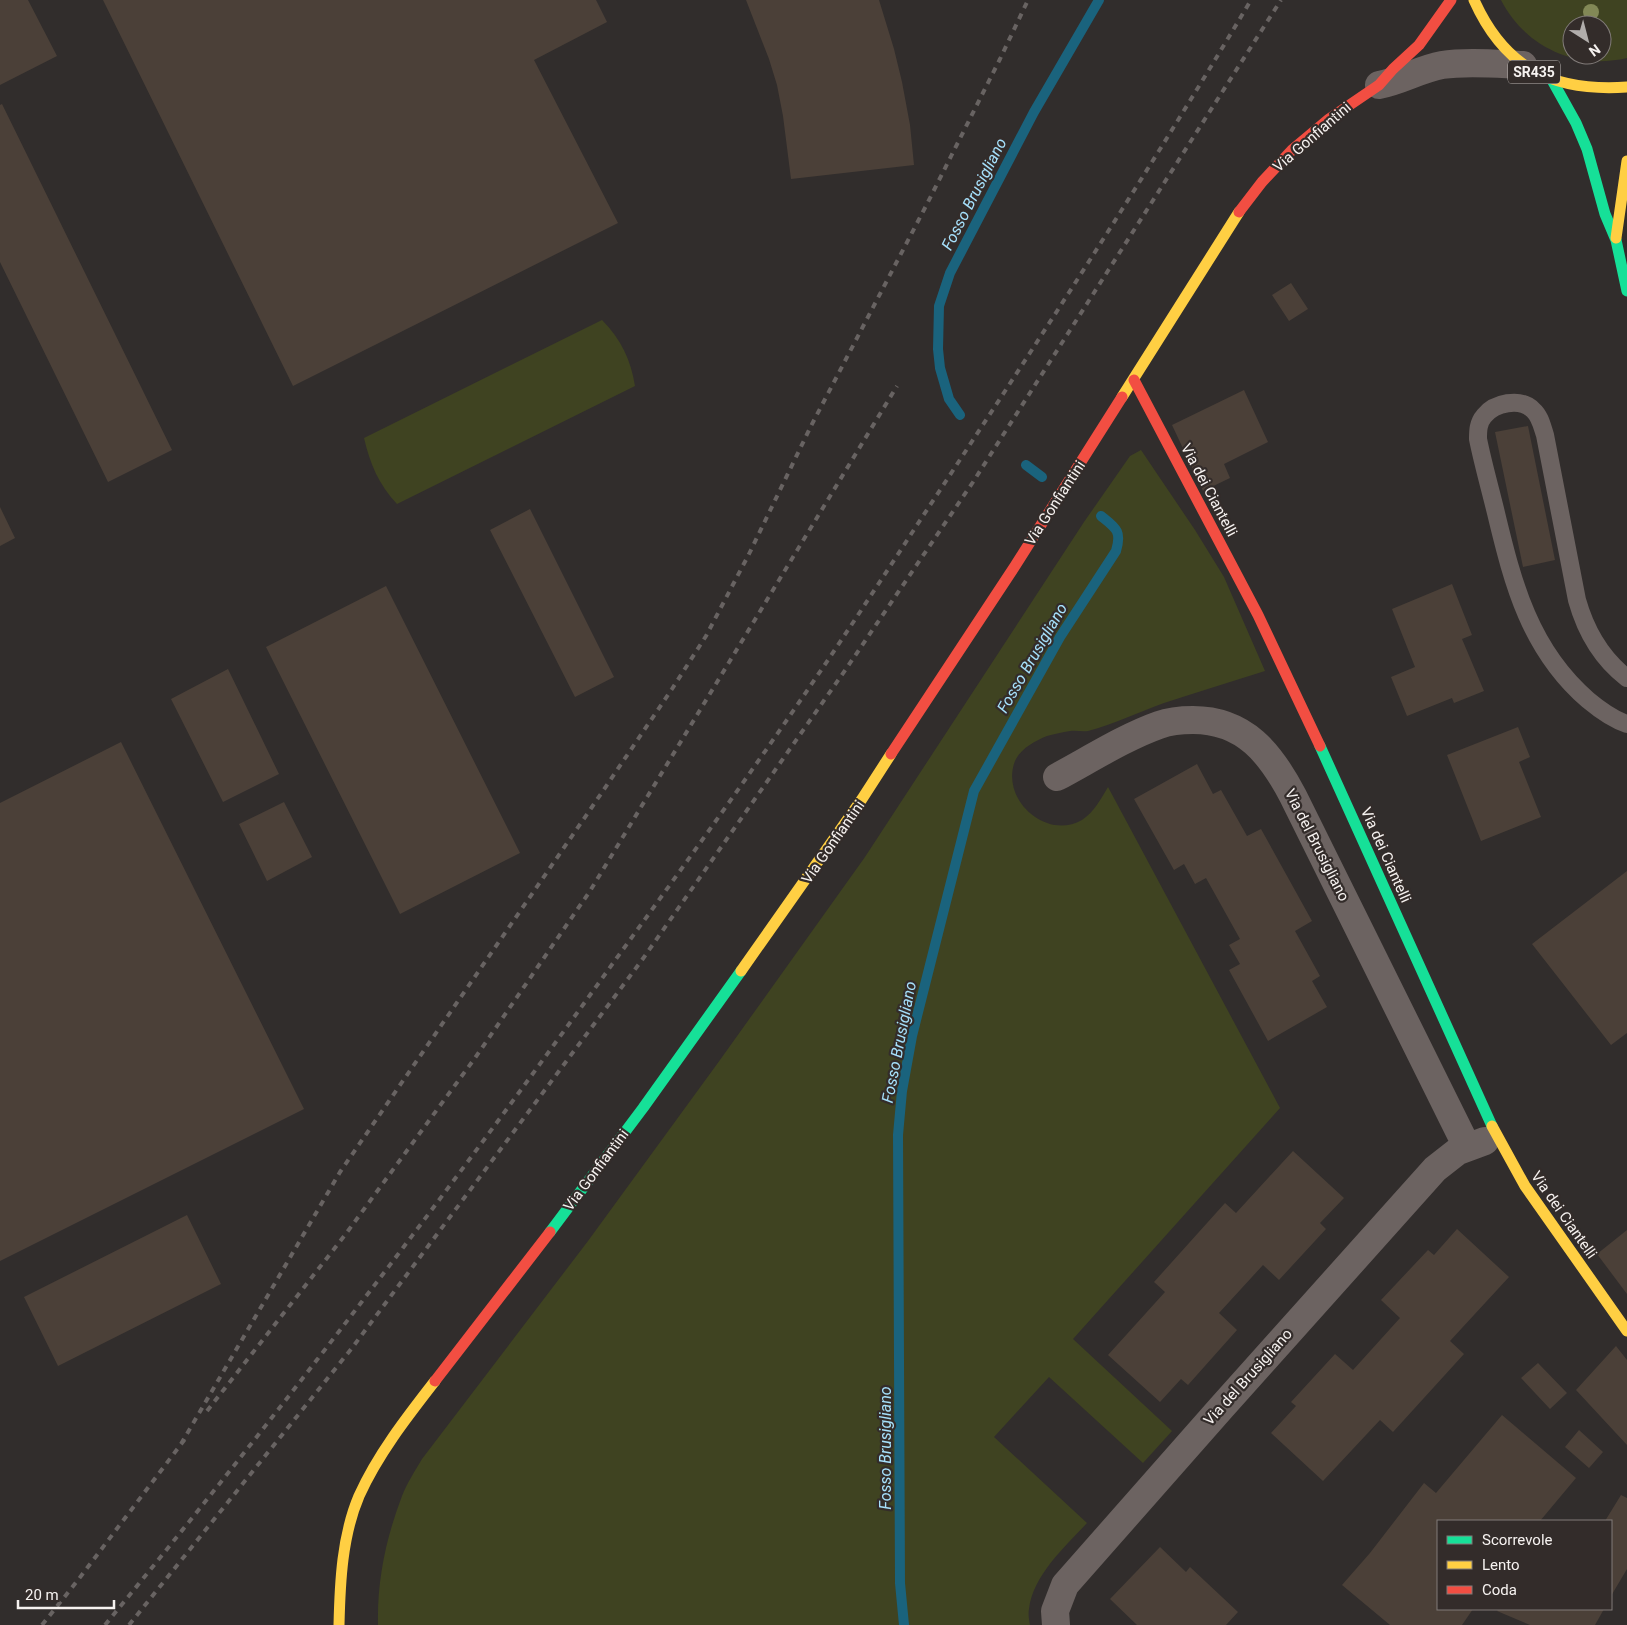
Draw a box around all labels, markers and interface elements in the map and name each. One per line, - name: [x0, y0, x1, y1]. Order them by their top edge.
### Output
- north arrow: [1562, 15, 1612, 65]
- text: N: [1586, 41, 1603, 60]
- road number: SR435: [1508, 61, 1560, 84]
- street label: Via Gonfiantini: [1269, 98, 1355, 176]
- water label: Fosso Brusigliano: [938, 135, 1011, 253]
- street label: Via dei Ciantelli: [1177, 441, 1241, 539]
- street label: Via Gonfiantini: [1021, 457, 1089, 549]
- water label: Fosso Brusigliano: [993, 600, 1071, 716]
- street label: Via del Brusigliano: [1281, 786, 1353, 904]
- street label: Via Gonfiantini: [798, 797, 868, 887]
- street label: Via dei Ciantelli: [1357, 805, 1415, 905]
- water label: Fosso Brusigliano: [878, 979, 920, 1104]
- street label: Via Gonfiantini: [560, 1126, 632, 1214]
- street label: Via dei Ciantelli: [1527, 1168, 1601, 1262]
- street label: Via del Brusigliano: [1200, 1325, 1296, 1429]
- water label: Fosso Brusigliano: [876, 1386, 895, 1510]
- legend: [1437, 1520, 1612, 1610]
- text: Scorrevole: [1482, 1531, 1553, 1549]
- text: Lento: [1482, 1556, 1520, 1574]
- scale bar: [18, 1578, 114, 1610]
- text: Coda: [1482, 1581, 1517, 1599]
- text: 20 m: [25, 1586, 59, 1604]

